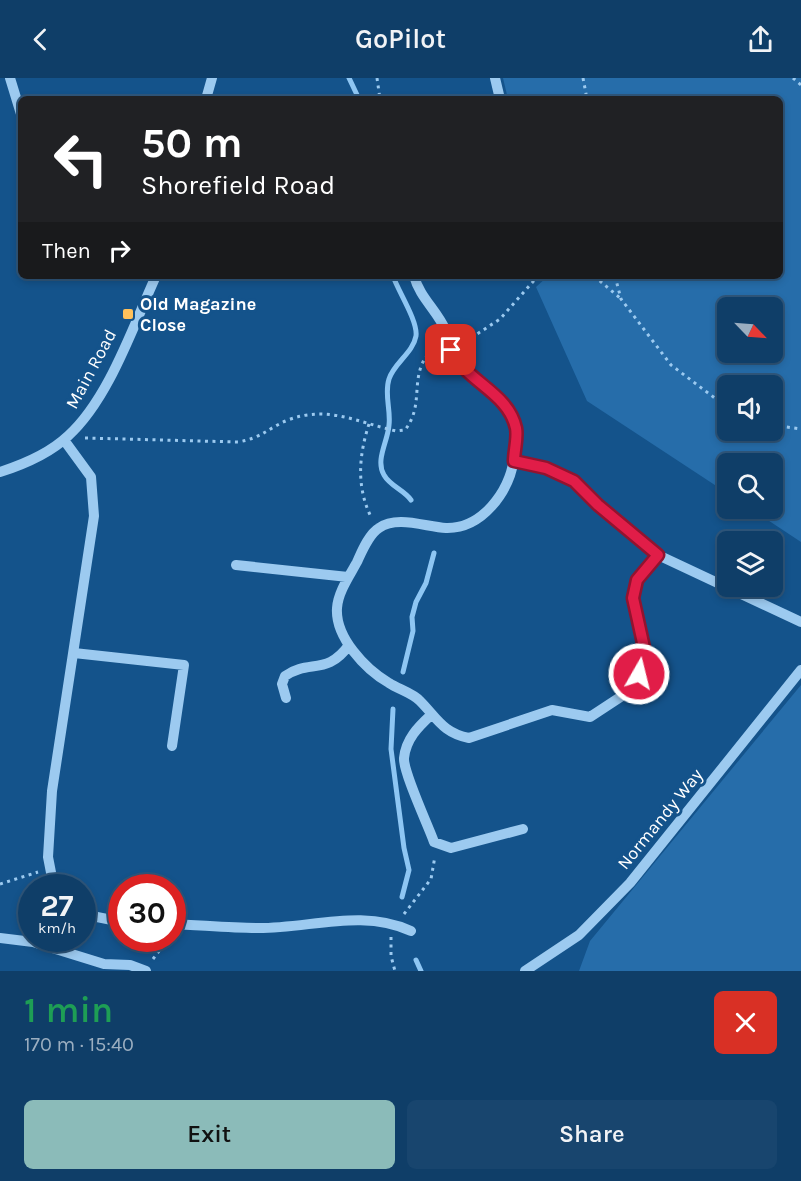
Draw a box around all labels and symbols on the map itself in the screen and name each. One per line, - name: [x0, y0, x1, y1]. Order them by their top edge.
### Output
- place label: Old Magazine Close: [140, 293, 256, 336]
- north arrow: [717, 297, 783, 363]
- marker: Old Magazine Close: [121, 307, 135, 321]
- pin: [425, 324, 476, 375]
- street label: Main Road: [61, 325, 121, 413]
- position arrow: [607, 642, 671, 706]
- street label: Normandy Way: [613, 764, 708, 874]
- speed limit sign: 30: [108, 874, 186, 952]

